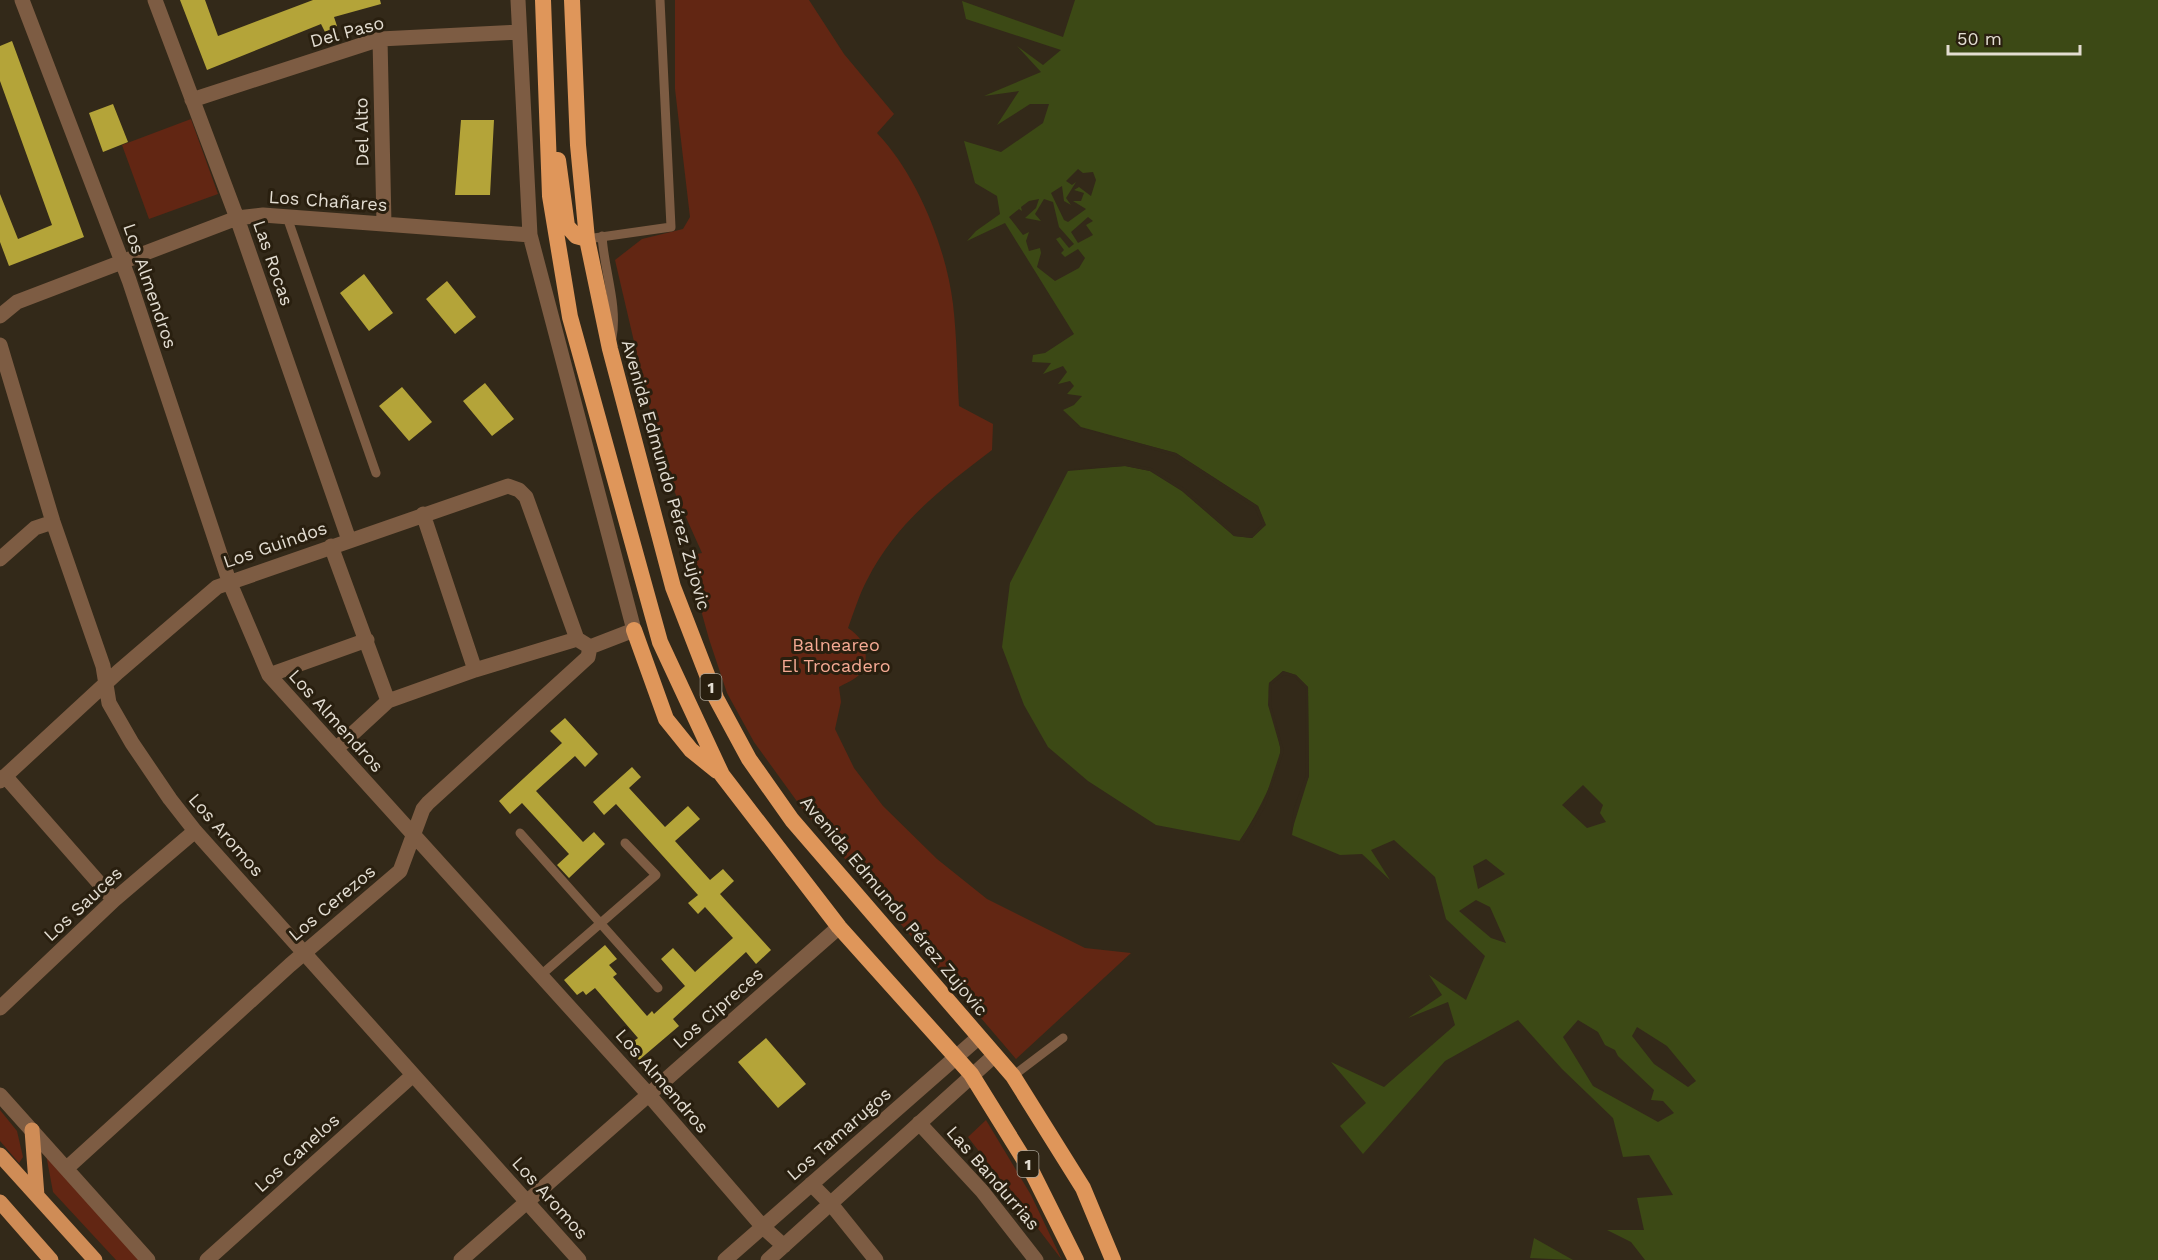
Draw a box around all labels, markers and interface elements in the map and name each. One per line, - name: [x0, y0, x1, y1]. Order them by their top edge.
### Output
- street label: Del Paso: [308, 12, 386, 51]
- scale bar: [1948, 18, 2080, 56]
- text: 50 m: [1957, 28, 2002, 49]
- street label: Del Alto: [350, 97, 373, 167]
- street label: Los Chañares: [268, 186, 388, 215]
- street label: Las Rocas: [249, 217, 298, 308]
- street label: Los Almendros: [119, 221, 182, 351]
- street label: Avenida Edmundo Pérez Zujovic: [618, 337, 715, 613]
- street label: Los Guindos: [220, 517, 330, 572]
- park label: Balneareo El Trocadero: [781, 634, 891, 676]
- street label: Los Almendros: [285, 665, 388, 776]
- road number: 1: [700, 674, 722, 700]
- street label: Los Aromos: [185, 789, 268, 881]
- street label: Avenida Edmundo Pérez Zujovic: [796, 791, 993, 1020]
- street label: Los Cerezos: [284, 860, 379, 945]
- street label: Los Sauces: [39, 862, 126, 945]
- street label: Los Cipreces: [668, 963, 767, 1053]
- street label: Los Almendros: [612, 1024, 713, 1137]
- street label: Los Tamarugos: [782, 1083, 895, 1185]
- street label: Los Canelos: [250, 1109, 343, 1196]
- street label: Las Bandurrias: [942, 1121, 1044, 1234]
- road number: 1: [1018, 1151, 1038, 1177]
- street label: Los Aromos: [508, 1152, 593, 1243]

